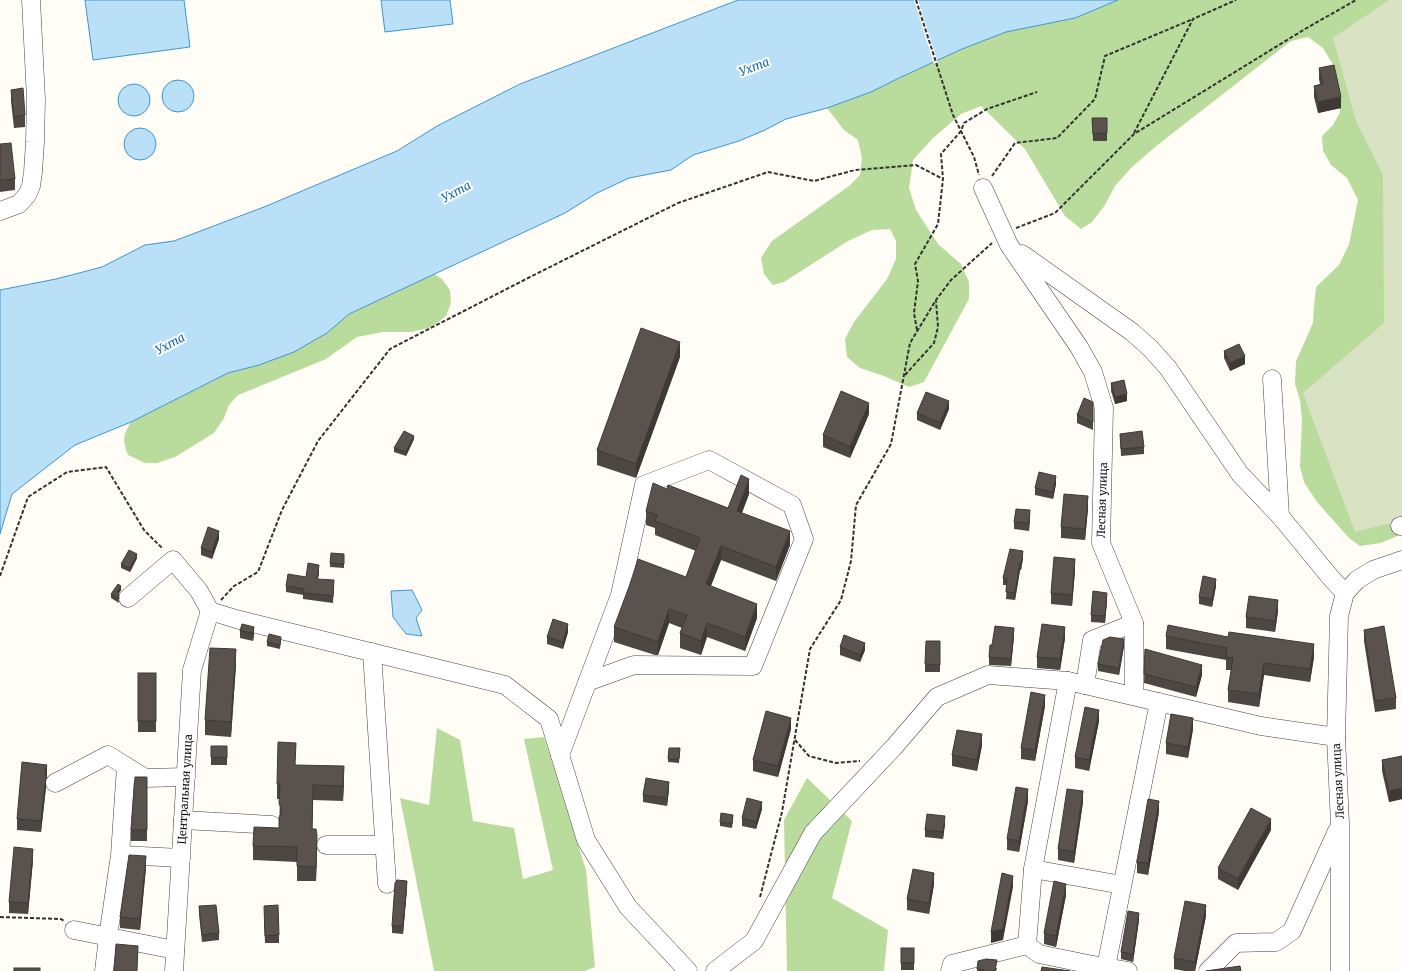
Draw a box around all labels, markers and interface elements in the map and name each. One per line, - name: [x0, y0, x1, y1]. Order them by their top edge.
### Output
- water label: Ухта: [736, 54, 771, 79]
- water label: Ухта: [438, 177, 473, 206]
- water label: Ухта: [152, 329, 187, 358]
- street label: Лесная улица: [1094, 462, 1110, 538]
- street label: Центральная улица: [175, 734, 195, 845]
- street label: Лесная улица: [1329, 743, 1347, 819]

